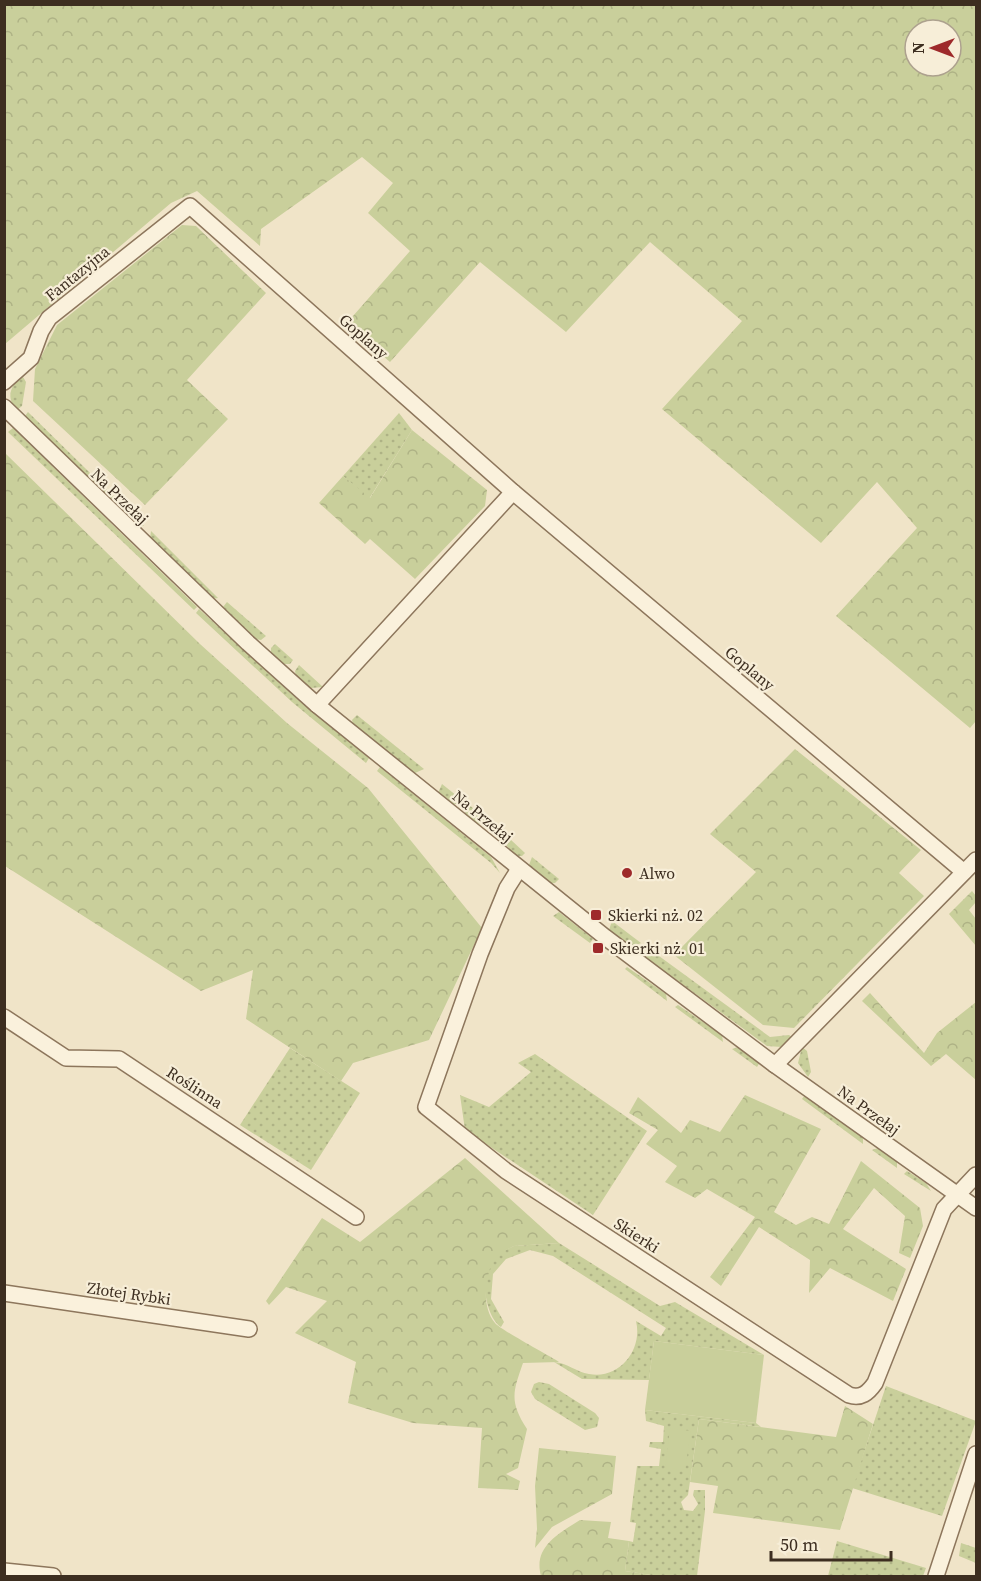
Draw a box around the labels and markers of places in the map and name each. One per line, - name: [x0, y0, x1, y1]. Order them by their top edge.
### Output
- place label: Alwo: [639, 862, 675, 884]
- marker: Alwo: [620, 866, 634, 880]
- place label: Skierki nż. 02: [608, 904, 703, 926]
- marker: Skierki nż. 02: [589, 908, 603, 922]
- place label: Skierki nż. 01: [610, 937, 705, 959]
- marker: Skierki nż. 01: [591, 941, 605, 955]

